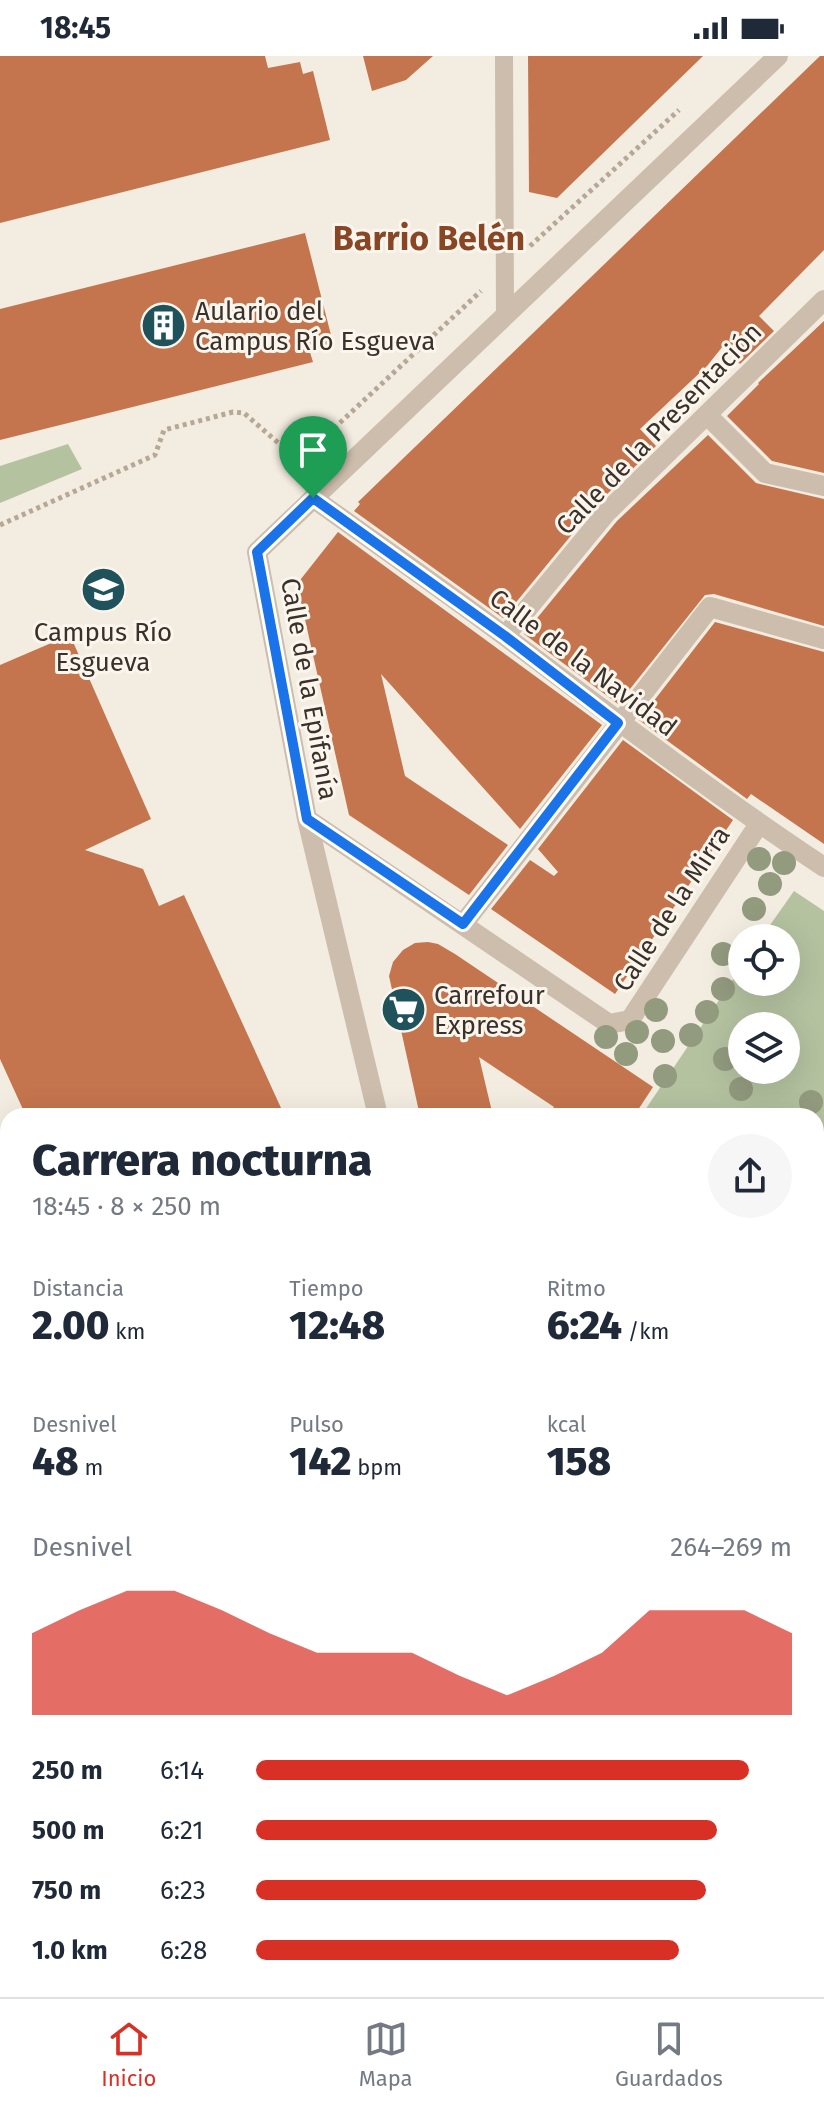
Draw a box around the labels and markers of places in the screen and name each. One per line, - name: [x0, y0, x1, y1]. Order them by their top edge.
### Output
- place label: Aulario del Campus Río Esgueva: [195, 296, 435, 357]
- building icon: Aulario del Campus Río Esgueva: [140, 302, 188, 350]
- pin: [279, 416, 347, 498]
- school or university icon: Campus Río Esgueva: [79, 565, 127, 613]
- place label: Campus Río Esgueva: [34, 617, 172, 678]
- place label: Carrefour Express: [434, 980, 545, 1041]
- supermarket icon: Carrefour Express: [379, 986, 427, 1034]

